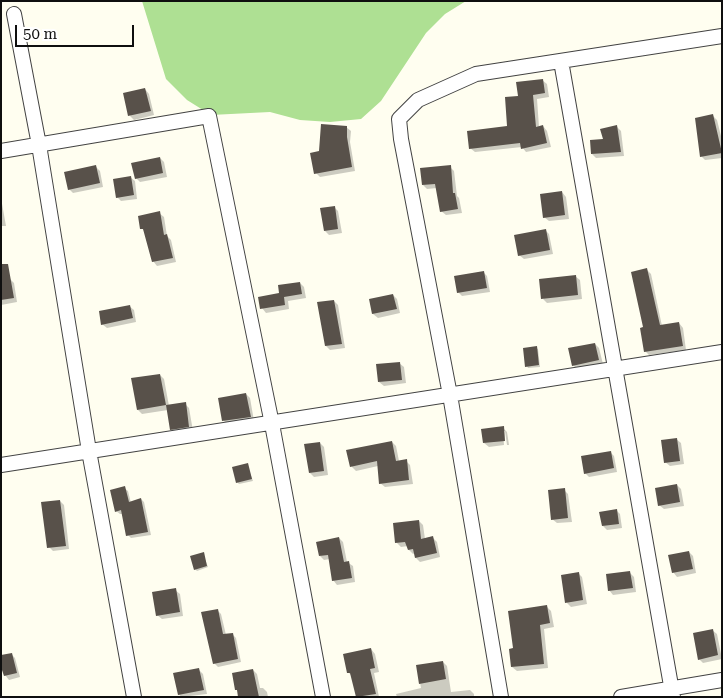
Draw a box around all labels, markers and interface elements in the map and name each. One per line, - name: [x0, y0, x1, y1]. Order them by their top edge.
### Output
- scale bar: [18, 15, 136, 47]
- text: 50 m: [23, 25, 57, 43]

